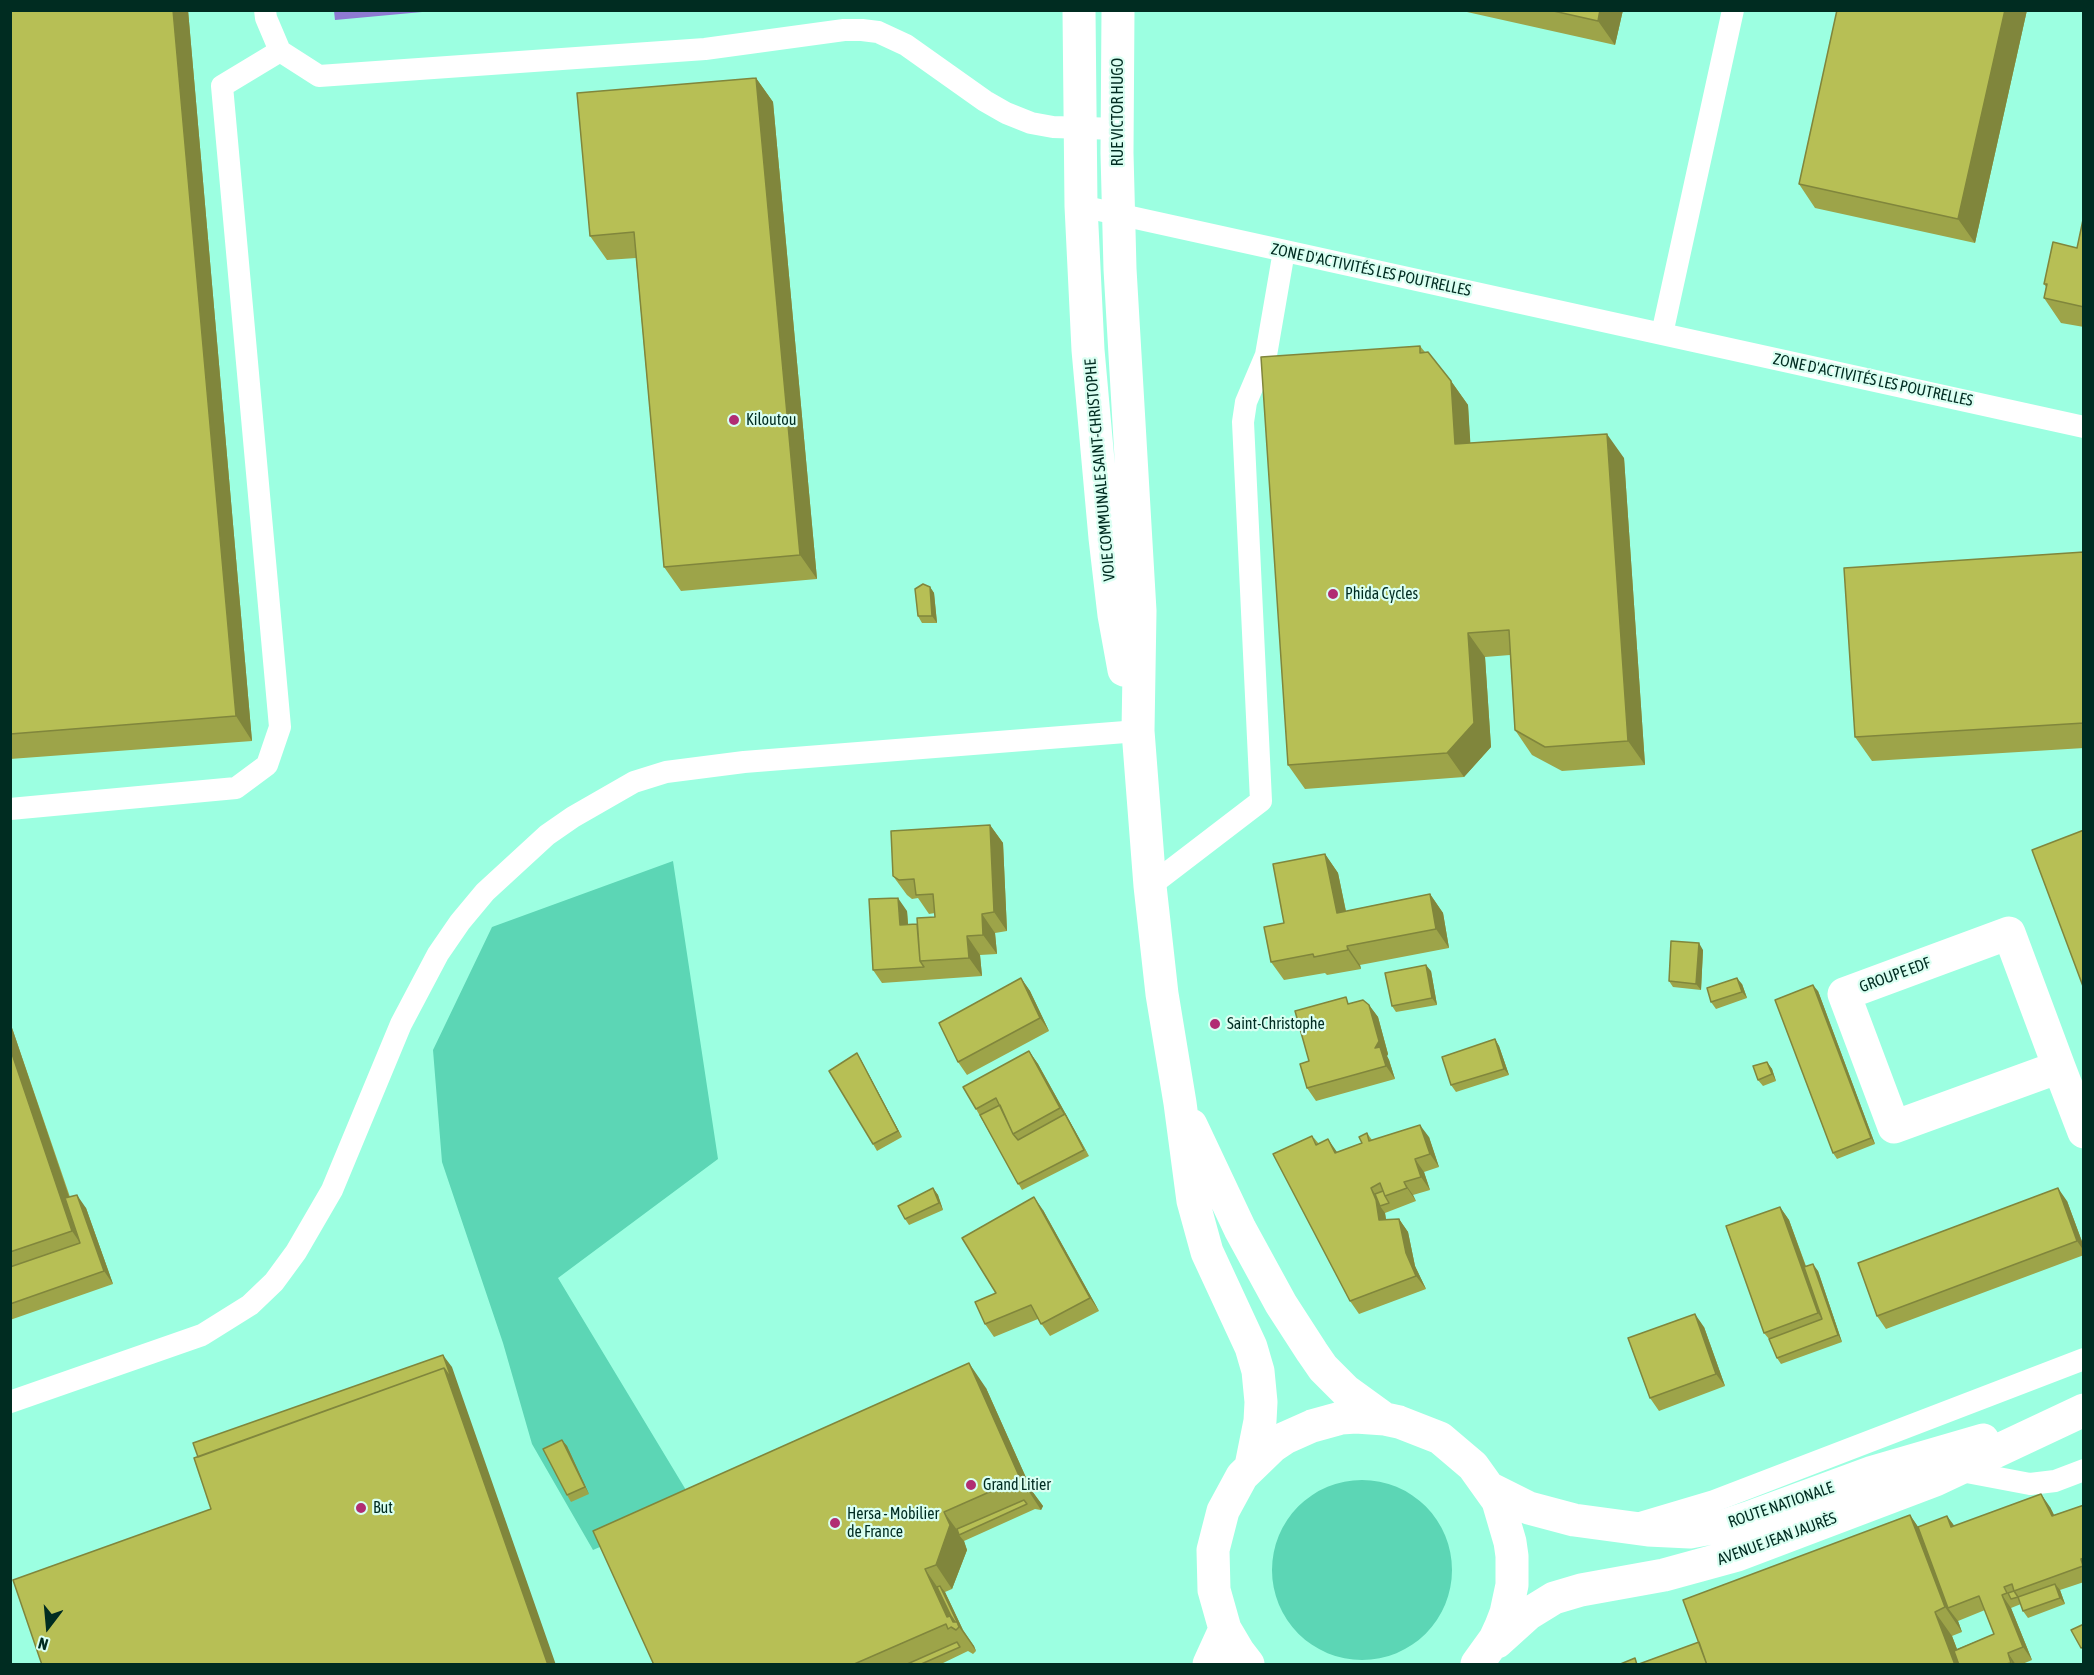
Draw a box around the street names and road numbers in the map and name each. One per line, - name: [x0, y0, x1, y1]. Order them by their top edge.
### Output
- street label: RUE VICTOR HUGO: [1108, 58, 1128, 166]
- street label: ZONE D'ACTIVITÉS LES POUTRELLES: [1269, 239, 1473, 301]
- street label: ZONE D'ACTIVITÉS LES POUTRELLES: [1771, 349, 1975, 411]
- street label: VOIE COMMUNALE SAINT-CHRISTOPHE: [1081, 358, 1119, 582]
- street label: GROUPE EDF: [1857, 953, 1933, 997]
- street label: ROUTE NATIONALE: [1726, 1478, 1836, 1532]
- street label: AVENUE JEAN JAURÈS: [1715, 1509, 1839, 1569]

